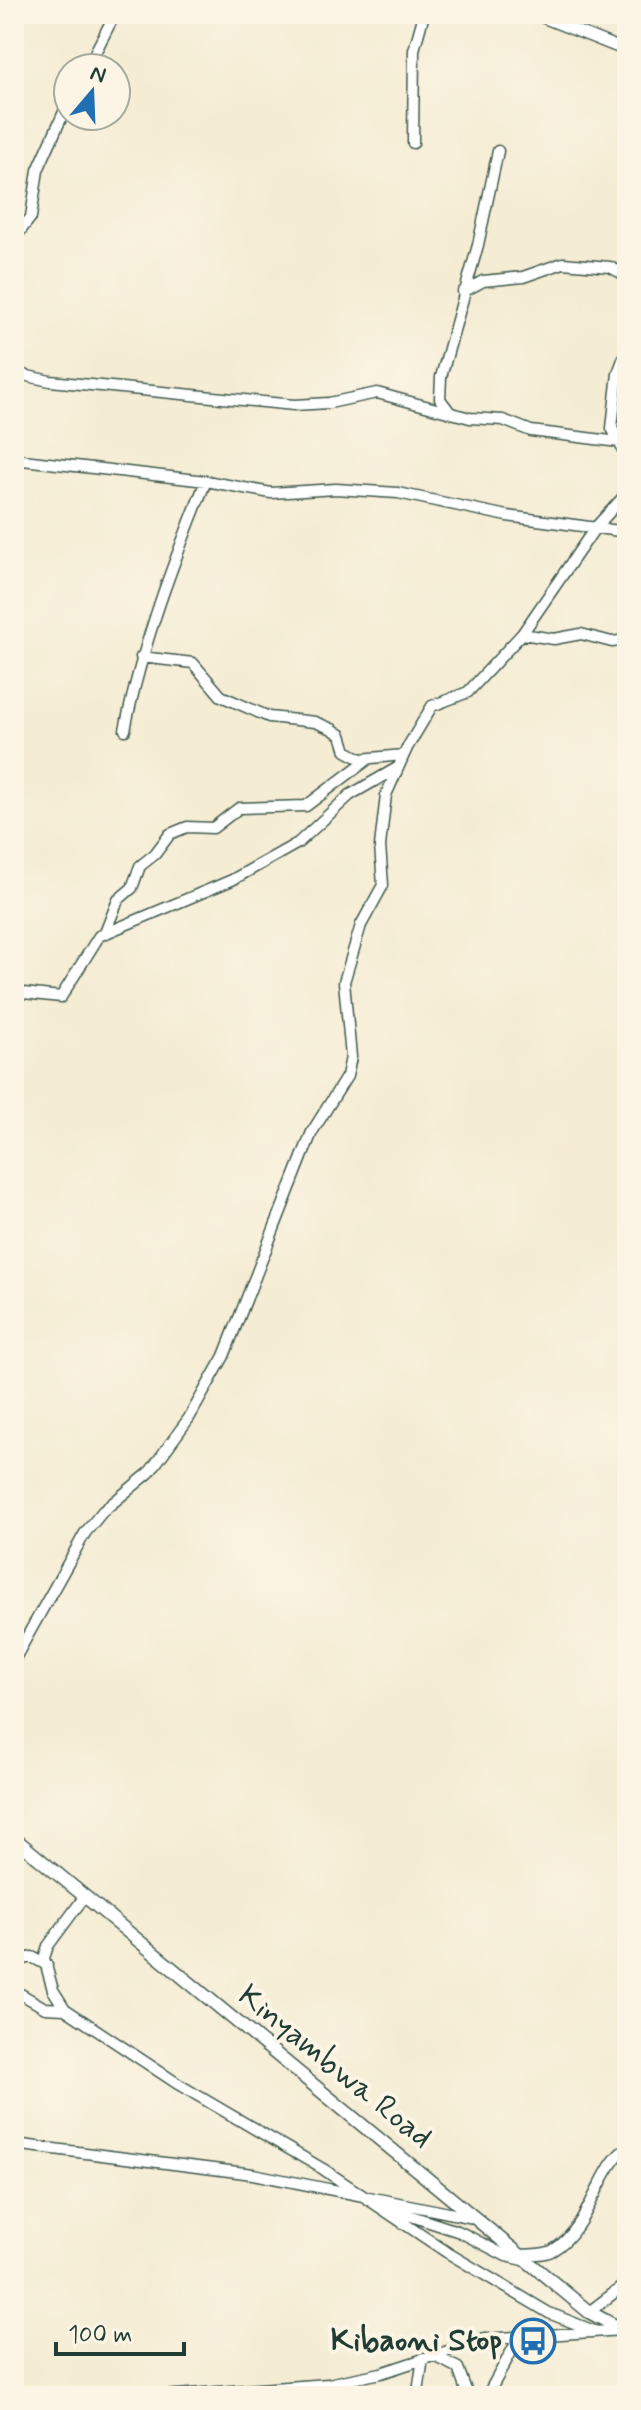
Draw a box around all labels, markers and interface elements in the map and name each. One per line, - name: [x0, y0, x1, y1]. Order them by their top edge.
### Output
- north arrow: [52, 52, 132, 132]
- text: N: [86, 59, 109, 91]
- street label: Kinyambwa Road: [229, 1975, 441, 2159]
- scale bar: [56, 2306, 184, 2356]
- bus stop icon: Kibaoni Stop: [509, 2317, 557, 2365]
- text: 100 m: [68, 2320, 132, 2351]
- place label: Kibaoni Stop: [331, 2320, 502, 2362]

